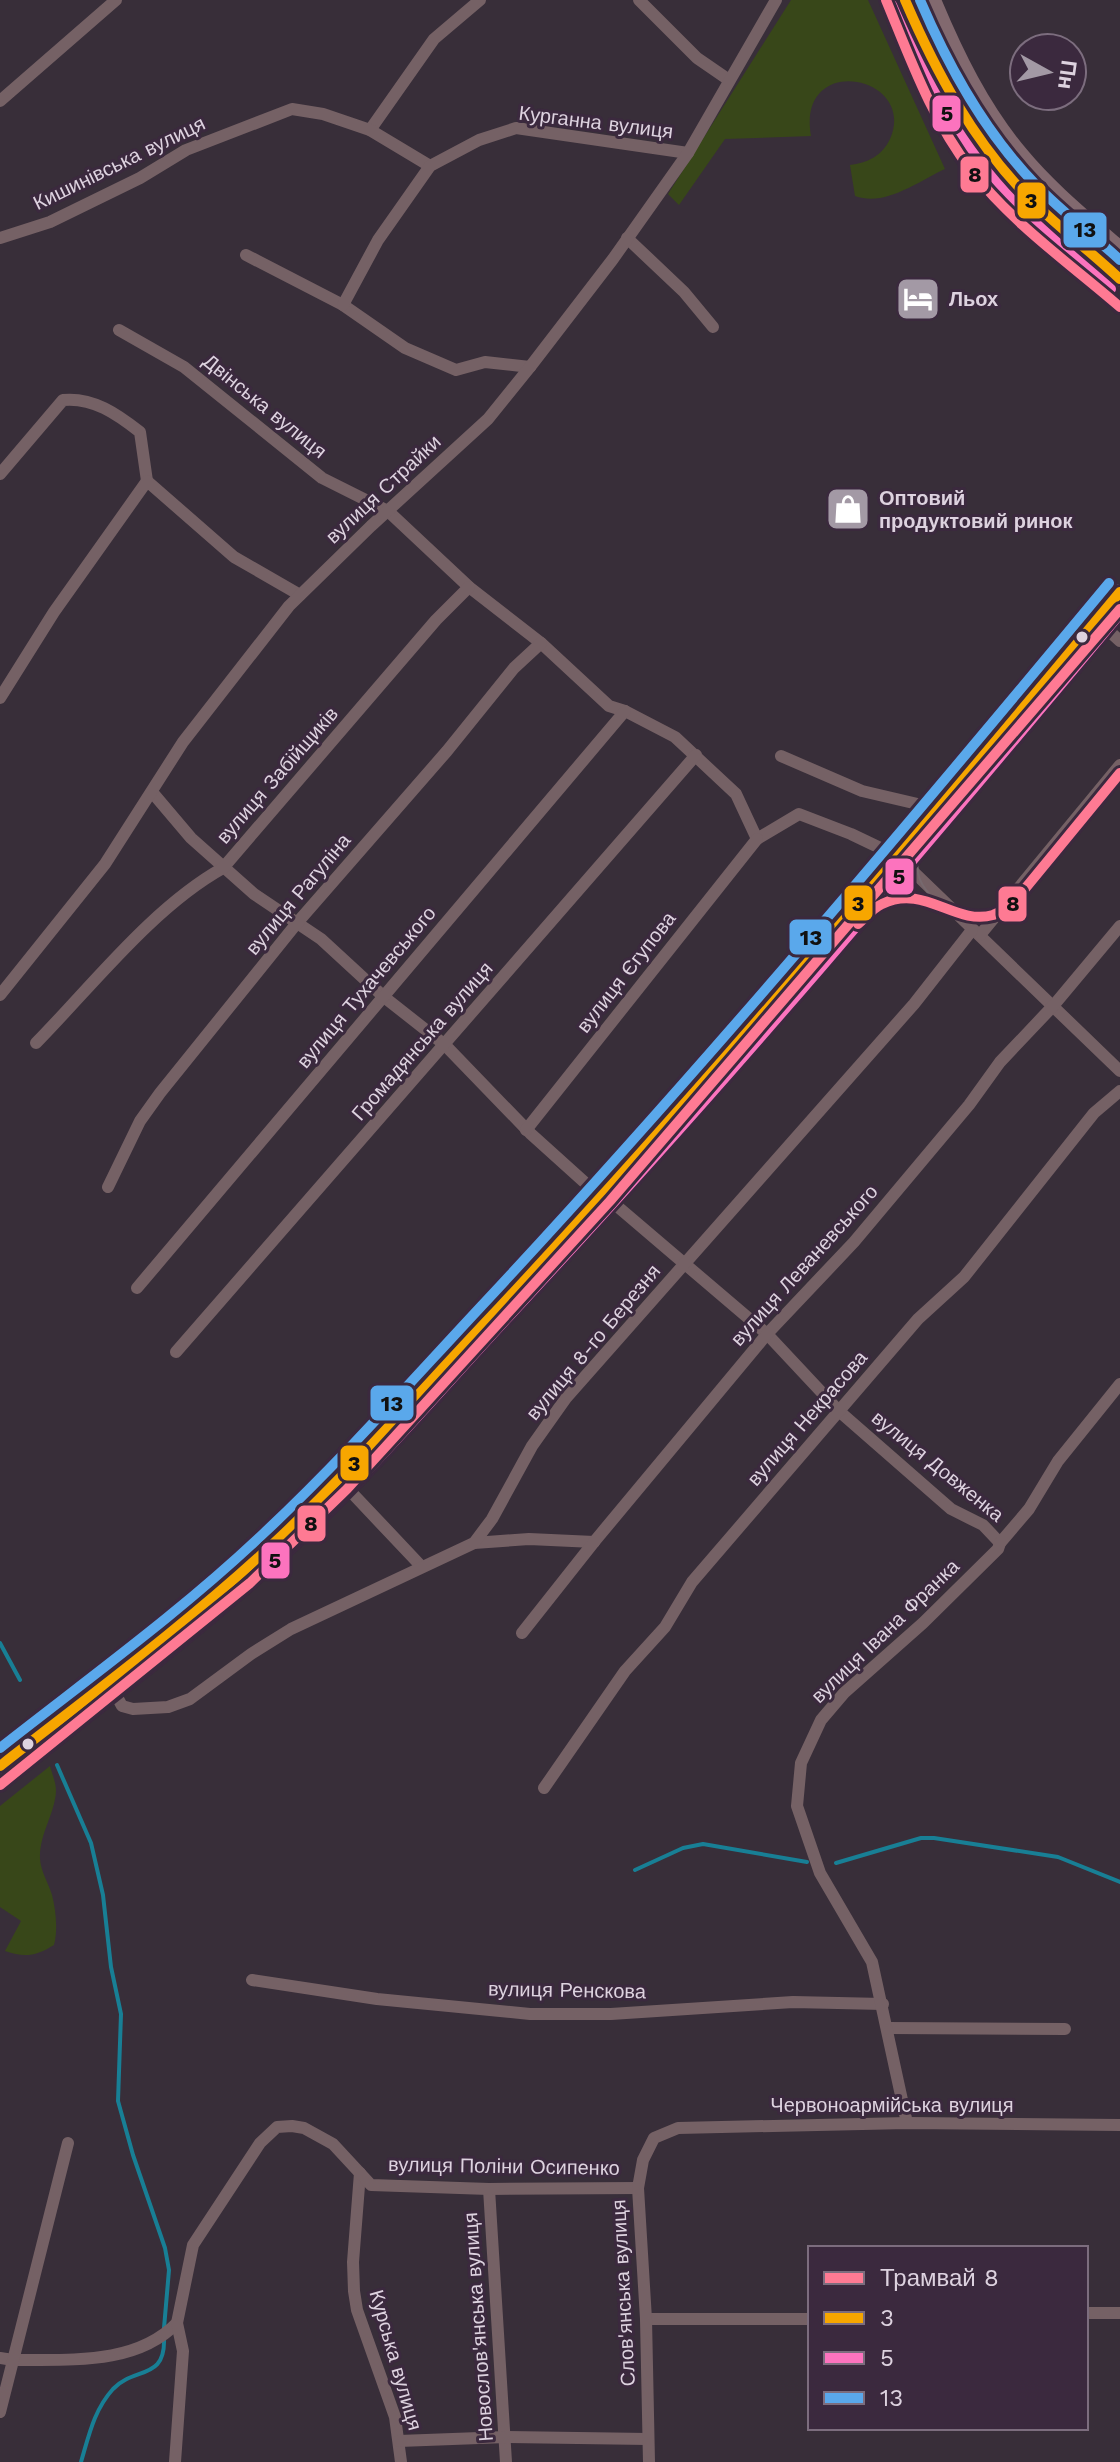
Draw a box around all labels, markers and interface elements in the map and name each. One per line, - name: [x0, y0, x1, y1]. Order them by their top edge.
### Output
- north arrow: [1008, 32, 1088, 112]
- text: Пн: [1053, 59, 1082, 91]
- line badge: 5: [931, 94, 962, 133]
- street label: Курганна вулиця: [517, 101, 675, 143]
- text: 5: [941, 101, 953, 126]
- street label: Кишинівська вулиця: [29, 111, 209, 215]
- line badge: 8: [959, 155, 990, 194]
- text: 8: [968, 162, 982, 187]
- line badge: 3: [1016, 181, 1047, 220]
- text: 3: [1024, 188, 1038, 213]
- line badge: 13: [1062, 211, 1108, 249]
- text: 13: [1074, 217, 1096, 242]
- hotel icon: Льох: [894, 275, 942, 323]
- place label: Льох: [949, 287, 998, 311]
- street label: Двінська вулиця: [198, 349, 332, 463]
- street label: вулиця Страйки: [320, 430, 446, 548]
- shop icon: Оптовий продуктовий ринок: [824, 485, 872, 533]
- place label: Оптовий продуктовий ринок: [879, 486, 1073, 533]
- unlabelled marker: [1074, 629, 1090, 645]
- street label: вулиця Забійщиків: [211, 702, 343, 848]
- street label: вулиця Рагуліна: [240, 828, 356, 959]
- line badge: 5: [884, 857, 915, 896]
- text: 5: [893, 864, 905, 889]
- line badge: 3: [843, 884, 874, 922]
- line badge: 8: [997, 885, 1028, 923]
- text: 3: [851, 891, 865, 916]
- text: 8: [1006, 891, 1020, 916]
- street label: вулиця Тухачевського: [291, 901, 441, 1073]
- street label: вулиця Єгупова: [571, 906, 681, 1037]
- line badge: 13: [788, 918, 833, 956]
- text: 13: [800, 925, 822, 950]
- street label: Громадянська вулиця: [346, 957, 498, 1125]
- street label: вулиця Леваневського: [725, 1179, 883, 1351]
- street label: вулиця 8-го Березня: [521, 1259, 665, 1425]
- street label: вулиця Некрасова: [742, 1345, 873, 1490]
- line badge: 13: [369, 1384, 415, 1422]
- text: 13: [381, 1391, 403, 1416]
- street label: вулиця Довженка: [867, 1405, 1010, 1527]
- line badge: 3: [339, 1444, 370, 1482]
- text: 3: [347, 1451, 361, 1476]
- line badge: 8: [296, 1504, 327, 1543]
- text: 8: [304, 1511, 318, 1536]
- line badge: 5: [260, 1541, 291, 1580]
- text: 5: [269, 1548, 281, 1573]
- street label: вулиця Івана Франка: [806, 1553, 965, 1708]
- unlabelled marker: [20, 1736, 36, 1752]
- street label: вулиця Ренскова: [488, 1977, 647, 2003]
- street label: Червоноармійська вулиця: [770, 2093, 1014, 2117]
- street label: вулиця Поліни Осипенко: [388, 2152, 620, 2180]
- street label: Слов'янська вулиця: [606, 2199, 640, 2387]
- street label: Новослов'янська вулиця: [458, 2212, 498, 2442]
- legend: [808, 2246, 1088, 2430]
- text: Трамвай 8: [880, 2264, 999, 2292]
- street label: Курська вулиця: [364, 2287, 428, 2433]
- text: 3: [880, 2304, 894, 2332]
- text: 5: [880, 2344, 894, 2372]
- text: 13: [880, 2384, 903, 2412]

